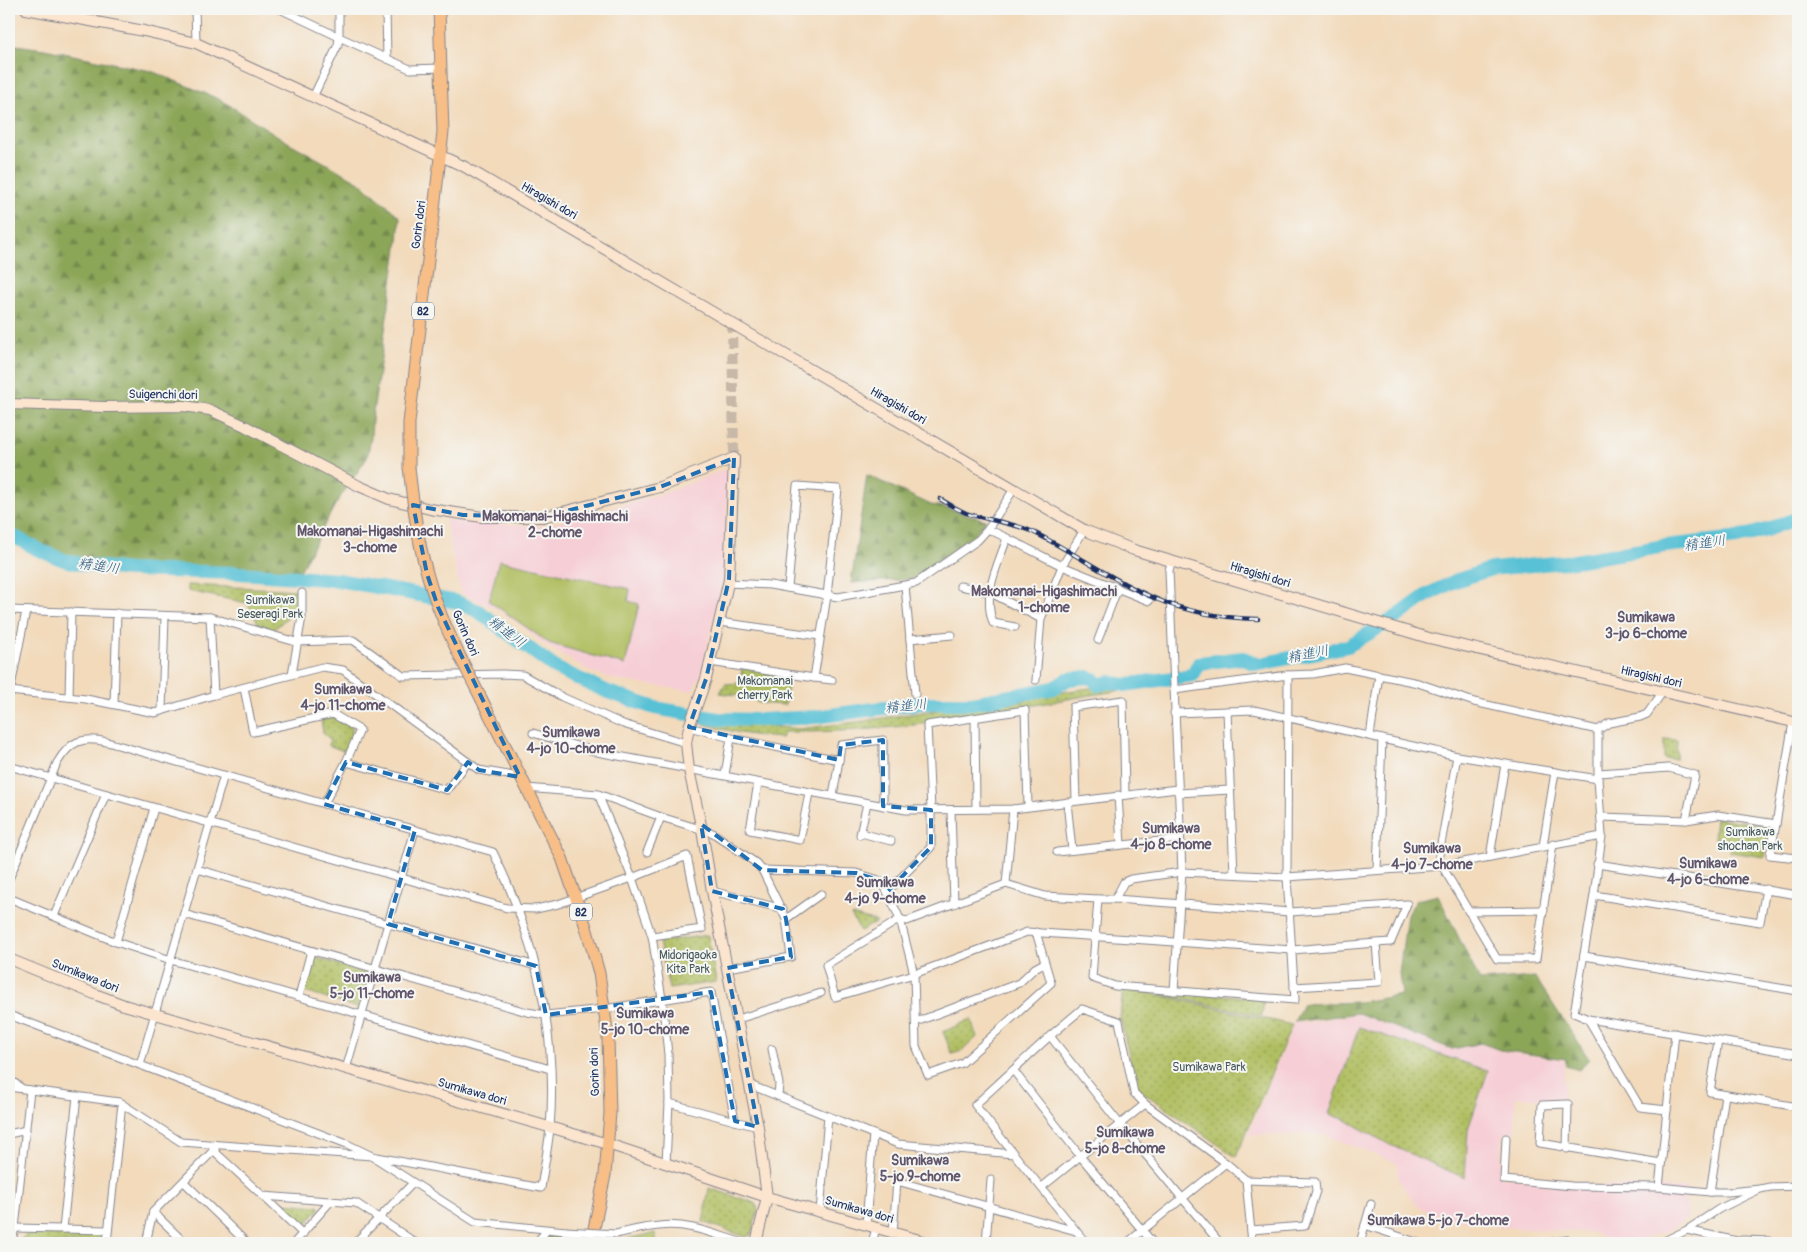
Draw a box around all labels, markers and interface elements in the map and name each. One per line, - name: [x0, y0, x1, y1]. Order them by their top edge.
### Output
- street label: Hiragishi dori: [518, 179, 580, 223]
- street label: Gorin dori: [409, 200, 429, 250]
- road number: 82: [412, 302, 434, 320]
- street label: Hiragishi dori: [867, 384, 929, 428]
- street label: Suigenchi dori: [128, 387, 198, 403]
- district label: Makomanai-Higashimachi 2-chome: [482, 508, 629, 541]
- district label: Makomanai-Higashimachi 3-chome: [297, 523, 444, 556]
- water label: 精進川: [1683, 532, 1727, 554]
- water label: 精進川: [77, 555, 121, 577]
- street label: Hiragishi dori: [1228, 559, 1292, 591]
- district label: Makomanai-Higashimachi 1-chome: [971, 583, 1118, 616]
- park label: Sumikawa Seseragi Park: [237, 593, 303, 622]
- street label: Gorin dori: [448, 608, 482, 658]
- district label: Sumikawa 3-jo 6-chome: [1605, 609, 1688, 642]
- water label: 精進川: [485, 613, 529, 651]
- water label: 精進川: [1286, 642, 1330, 666]
- street label: Hiragishi dori: [1619, 663, 1683, 691]
- park label: Makomanai cherry Park: [737, 674, 793, 703]
- district label: Sumikawa 4-jo 11-chome: [301, 681, 387, 714]
- water label: 精進川: [884, 695, 928, 717]
- district label: Sumikawa 4-jo 10-chome: [527, 724, 617, 757]
- district label: Sumikawa 4-jo 8-chome: [1131, 820, 1213, 853]
- park label: Sumikawa shochan Park: [1718, 825, 1782, 854]
- district label: Sumikawa 4-jo 7-chome: [1391, 840, 1474, 873]
- district label: Sumikawa 4-jo 6-chome: [1667, 855, 1750, 888]
- district label: Sumikawa 4-jo 9-chome: [844, 874, 927, 907]
- road number: 82: [570, 904, 592, 920]
- park label: Midorigaoka Kita Park: [659, 948, 717, 977]
- street label: Sumikawa dori: [49, 956, 121, 996]
- district label: Sumikawa 5-jo 11-chome: [330, 969, 415, 1002]
- district label: Sumikawa 5-jo 10-chome: [601, 1005, 690, 1038]
- street label: Gorin dori: [587, 1047, 603, 1097]
- park label: Sumikawa Park: [1172, 1060, 1246, 1075]
- street label: Sumikawa dori: [436, 1075, 508, 1109]
- district label: Sumikawa 5-jo 8-chome: [1085, 1124, 1166, 1157]
- district label: Sumikawa 5-jo 9-chome: [880, 1152, 961, 1185]
- street label: Sumikawa dori: [823, 1193, 895, 1227]
- district label: Sumikawa 5-jo 7-chome: [1367, 1212, 1510, 1229]

